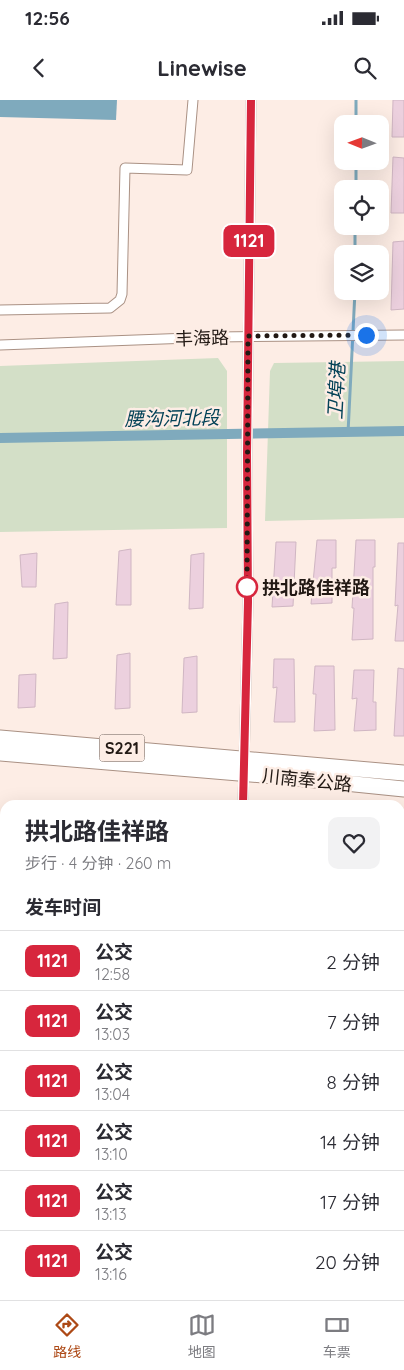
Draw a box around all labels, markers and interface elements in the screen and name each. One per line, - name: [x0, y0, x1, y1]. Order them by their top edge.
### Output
- text: 12:56: [25, 6, 70, 30]
- icon: back: [25, 54, 53, 82]
- text: Linewise: [157, 54, 247, 82]
- icon: search: [351, 54, 379, 82]
- north arrow: [334, 115, 389, 170]
- map controls: [334, 115, 389, 300]
- button: locate: [334, 180, 389, 235]
- line badge: 1121: [214, 225, 284, 257]
- text: 1121: [233, 229, 265, 252]
- button: layers: [334, 245, 389, 300]
- your location: [354, 323, 379, 348]
- street label: 丰海路: [175, 326, 229, 350]
- water label: 卫埠港: [323, 359, 350, 420]
- water label: 腰沟河北段: [124, 405, 222, 431]
- marker: 拱北路佳祥路: [236, 576, 258, 598]
- place label: 拱北路佳祥路: [262, 576, 370, 599]
- road number: S221: [100, 734, 144, 761]
- street label: 川南奉公路: [261, 764, 353, 796]
- text: 拱北路佳祥路: [25, 816, 169, 846]
- button: heart: [328, 817, 380, 869]
- text: 步行 · 4 分钟 · 260 m: [25, 853, 171, 873]
- text: 发车时间: [25, 895, 101, 919]
- text: 公交: [95, 940, 133, 964]
- text: 1121: [37, 949, 68, 972]
- text: 2 分钟: [326, 950, 380, 974]
- text: 12:58: [95, 964, 130, 984]
- text: 公交: [95, 1000, 133, 1024]
- text: 1121: [37, 1009, 68, 1032]
- text: 7 分钟: [327, 1010, 380, 1034]
- text: 13:03: [95, 1024, 130, 1044]
- text: 公交: [95, 1060, 133, 1084]
- text: 1121: [37, 1069, 68, 1092]
- text: 8 分钟: [327, 1070, 380, 1094]
- text: 13:04: [95, 1084, 130, 1104]
- text: 公交: [95, 1120, 133, 1144]
- text: 1121: [37, 1129, 68, 1152]
- text: 14 分钟: [320, 1130, 380, 1154]
- text: 13:10: [95, 1144, 128, 1164]
- text: 公交: [95, 1180, 133, 1204]
- text: 1121: [37, 1189, 68, 1212]
- text: 17 分钟: [320, 1190, 380, 1214]
- text: 13:13: [95, 1204, 127, 1224]
- text: 公交: [95, 1240, 133, 1264]
- text: 1121: [37, 1249, 68, 1272]
- text: 20 分钟: [315, 1250, 380, 1274]
- text: 13:16: [95, 1264, 127, 1284]
- tab: 路线: [53, 1311, 81, 1361]
- tab: 地图: [188, 1311, 216, 1361]
- tab: 车票: [323, 1311, 351, 1361]

